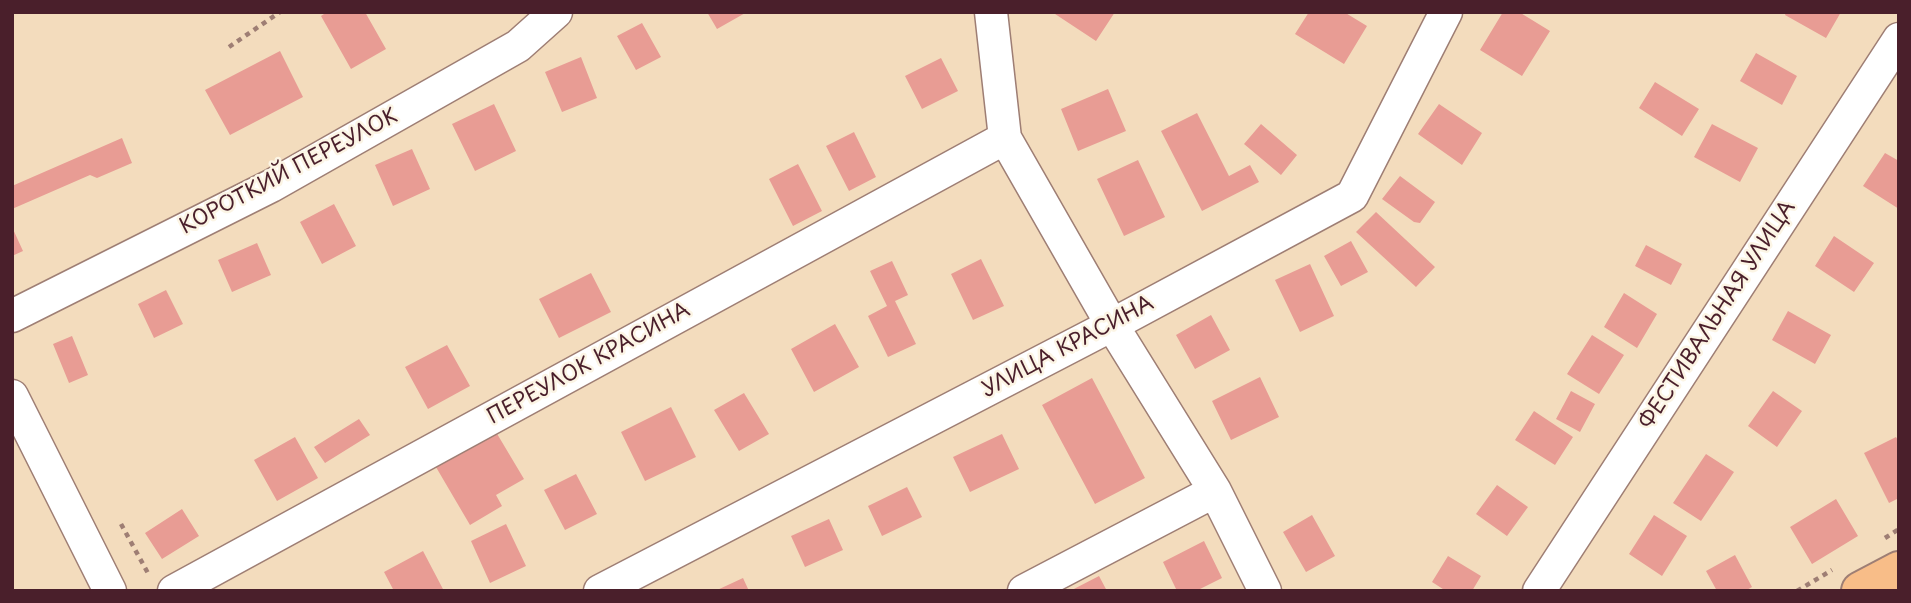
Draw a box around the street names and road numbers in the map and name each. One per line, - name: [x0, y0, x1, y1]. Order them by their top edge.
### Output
- street label: КОРОТКИЙ ПЕРЕУЛОК: [176, 104, 402, 240]
- street label: ФЕСТИВАЛЬНАЯ УЛИЦА: [1635, 196, 1801, 434]
- street label: УЛИЦА КРАСИНА: [978, 291, 1158, 403]
- street label: ПЕРЕУЛОК КРАСИНА: [483, 298, 695, 430]

